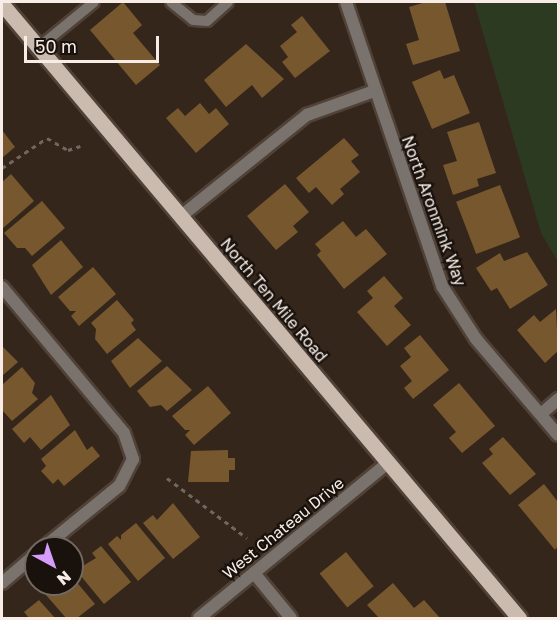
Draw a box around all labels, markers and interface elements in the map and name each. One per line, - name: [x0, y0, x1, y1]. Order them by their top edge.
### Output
- scale bar: [27, 24, 162, 62]
- text: 50 m: [35, 35, 77, 57]
- street label: North Aronmink Way: [398, 133, 470, 289]
- street label: North Ten Mile Road: [217, 234, 331, 366]
- street label: West Chateau Drive: [218, 473, 348, 583]
- north arrow: [24, 536, 84, 596]
- text: N: [53, 567, 75, 590]

